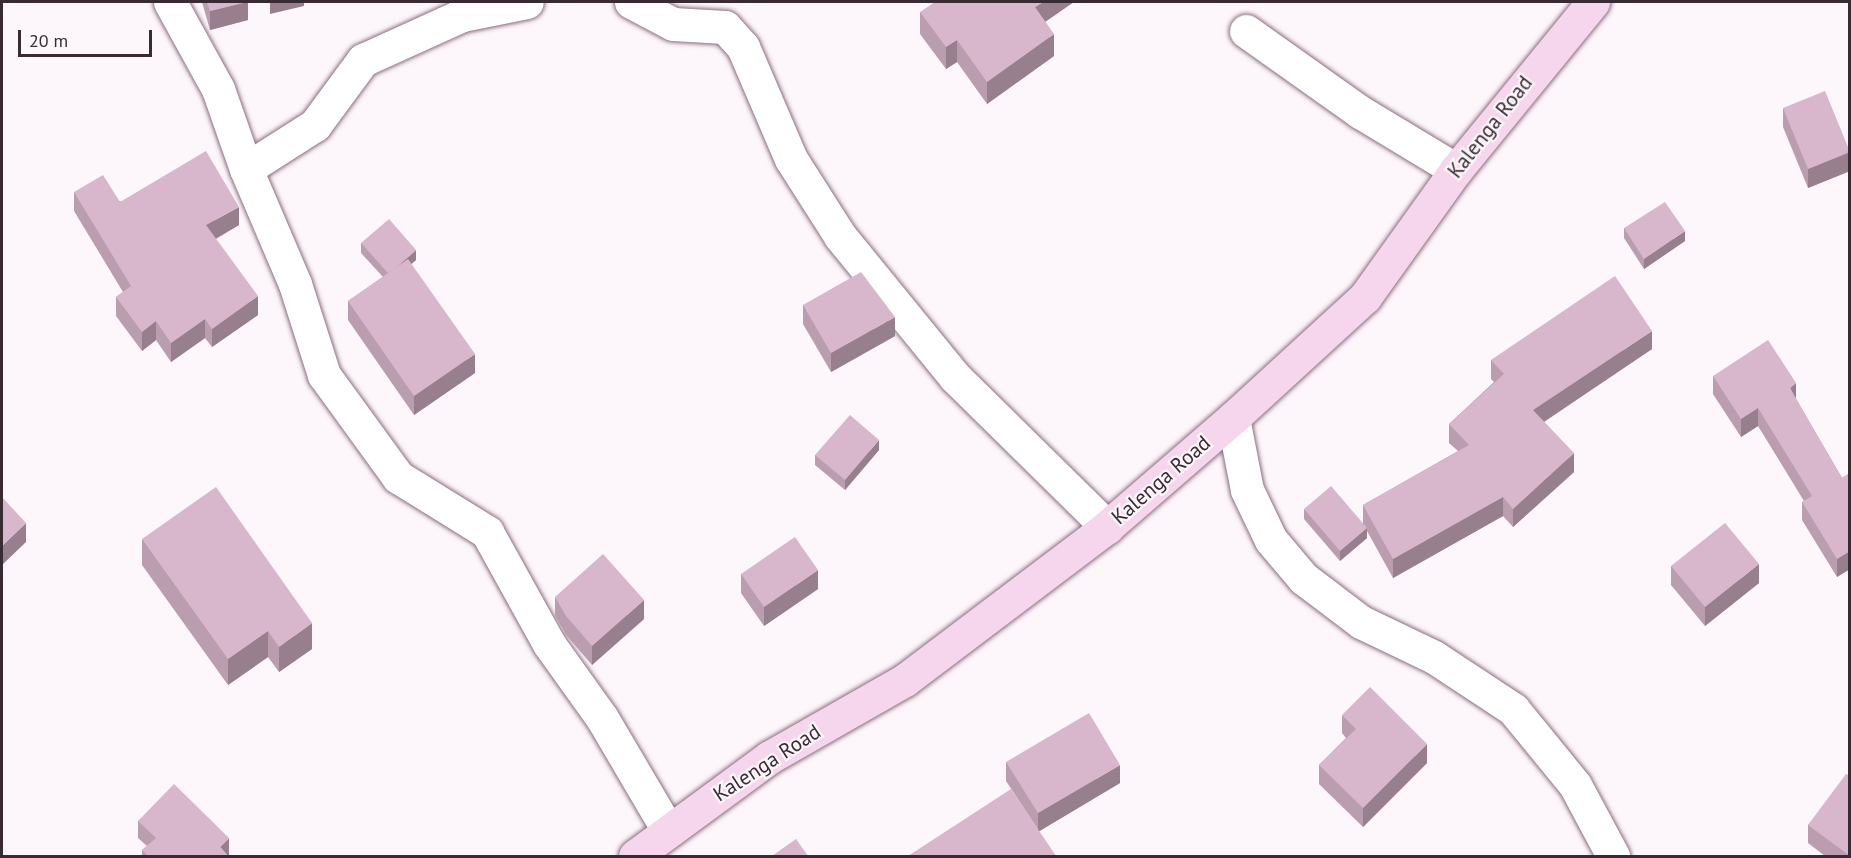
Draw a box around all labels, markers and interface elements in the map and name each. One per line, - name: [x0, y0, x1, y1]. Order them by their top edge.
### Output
- scale bar: [21, 18, 154, 56]
- text: 20 m: [29, 29, 68, 52]
- street label: Kalenga Road: [1442, 71, 1538, 183]
- street label: Kalenga Road: [1106, 430, 1216, 530]
- street label: Kalenga Road: [709, 719, 825, 807]

